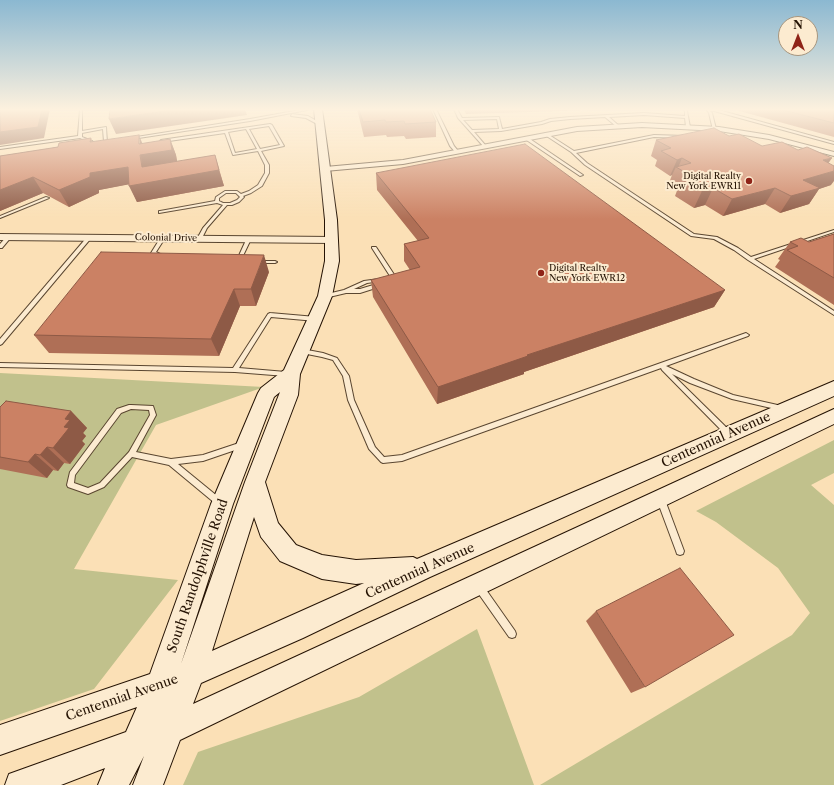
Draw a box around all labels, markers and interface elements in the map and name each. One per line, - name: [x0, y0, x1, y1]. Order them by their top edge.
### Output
- north arrow: [778, 16, 818, 56]
- text: N: [793, 18, 803, 32]
- place label: Digital Realty New York EWR11: [666, 171, 741, 192]
- marker: Digital Realty New York EWR11: [744, 176, 754, 186]
- street label: Colonial Drive: [135, 232, 197, 244]
- place label: Digital Realty New York EWR12: [549, 263, 625, 284]
- marker: Digital Realty New York EWR12: [536, 268, 546, 278]
- street label: Centennial Avenue: [659, 409, 773, 471]
- street label: South Randolphville Road: [164, 497, 232, 655]
- street label: Centennial Avenue: [363, 540, 477, 602]
- street label: Centennial Avenue: [64, 671, 180, 725]

